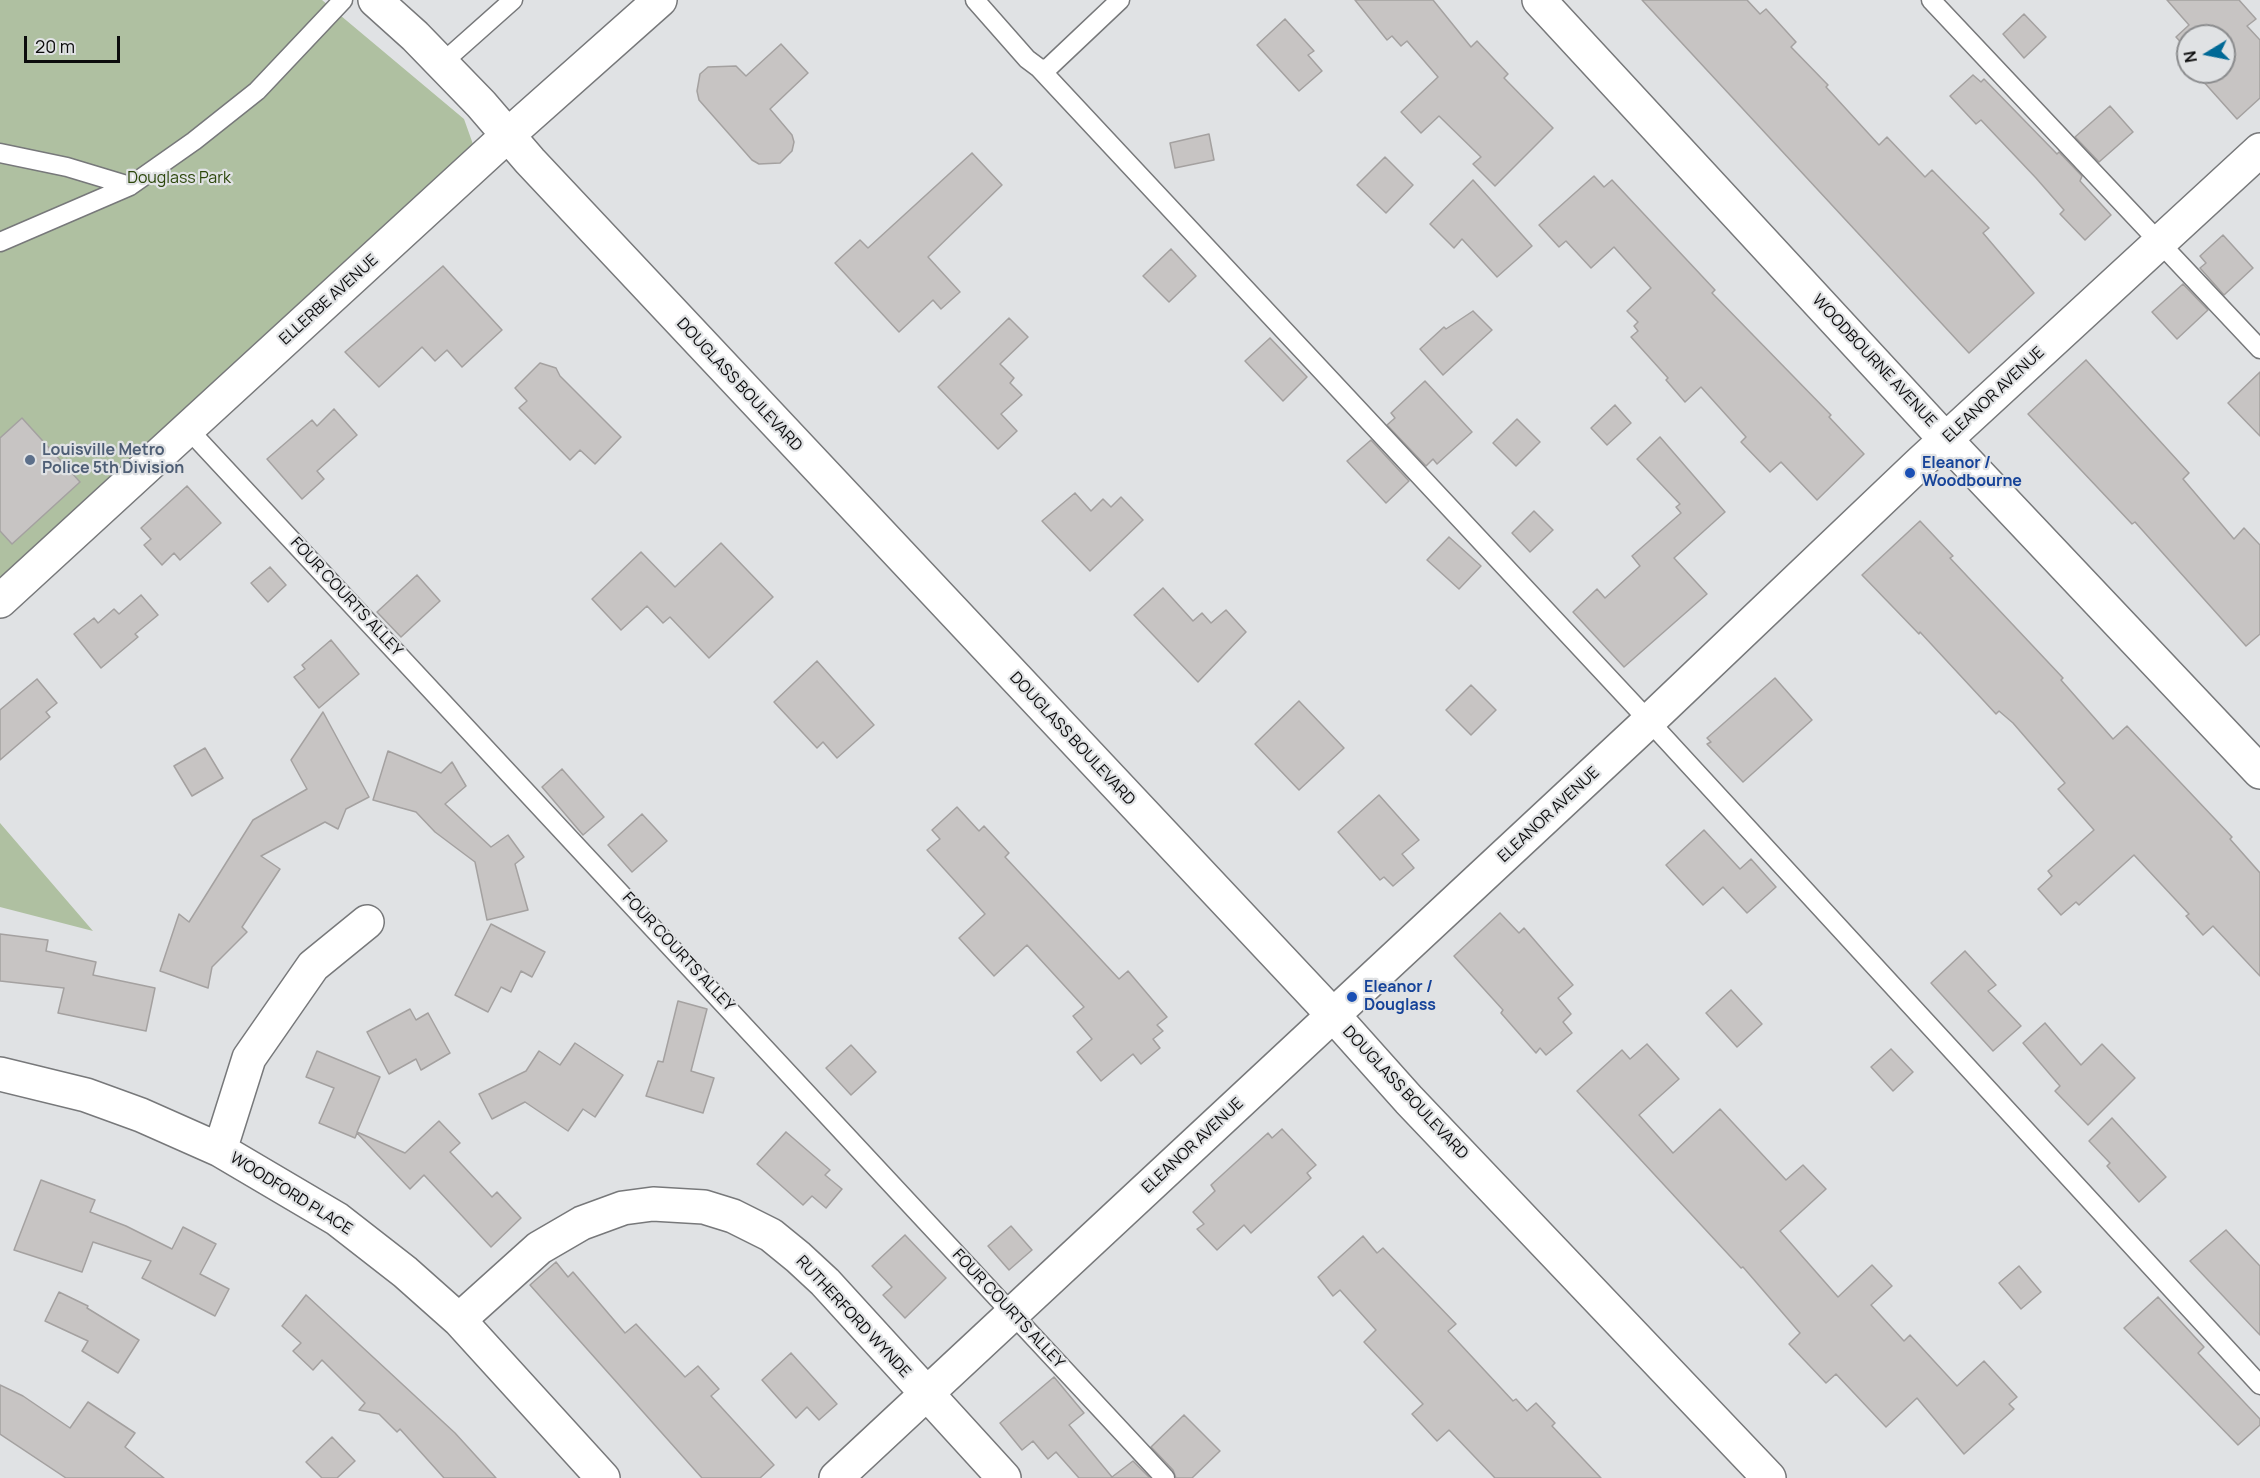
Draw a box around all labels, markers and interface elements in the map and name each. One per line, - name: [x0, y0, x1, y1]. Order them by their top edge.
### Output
- scale bar: [27, 24, 123, 62]
- north arrow: [2176, 24, 2236, 84]
- text: 20 m: [35, 34, 75, 58]
- text: N: [2178, 49, 2202, 64]
- park label: Douglass Park: [127, 169, 231, 189]
- street label: ELLERBE AVENUE: [276, 251, 382, 349]
- street label: WOODBOURNE AVENUE: [1808, 291, 1940, 431]
- street label: DOUGLASS BOULEVARD: [672, 314, 806, 456]
- street label: ELEANOR AVENUE: [1939, 343, 2049, 447]
- place label: Louisville Metro Police 5th Division: [42, 441, 184, 479]
- marker: Louisville Metro Police 5th Division: [23, 453, 37, 467]
- place label: Eleanor / Woodbourne: [1922, 454, 2022, 492]
- marker: Eleanor / Woodbourne: [1903, 466, 1917, 480]
- street label: FOUR COURTS ALLEY: [286, 534, 406, 660]
- street label: DOUGLASS BOULEVARD: [1005, 668, 1139, 810]
- street label: ELEANOR AVENUE: [1494, 763, 1604, 867]
- street label: FOUR COURTS ALLEY: [618, 889, 738, 1015]
- place label: Eleanor / Douglass: [1364, 978, 1436, 1016]
- marker: Eleanor / Douglass: [1345, 990, 1359, 1004]
- street label: DOUGLASS BOULEVARD: [1338, 1022, 1472, 1164]
- street label: ELEANOR AVENUE: [1138, 1094, 1248, 1198]
- street label: WOODFORD PLACE: [226, 1149, 356, 1239]
- street label: FOUR COURTS ALLEY: [948, 1246, 1068, 1372]
- street label: RUTHERFORD WYNDE: [792, 1252, 914, 1382]

